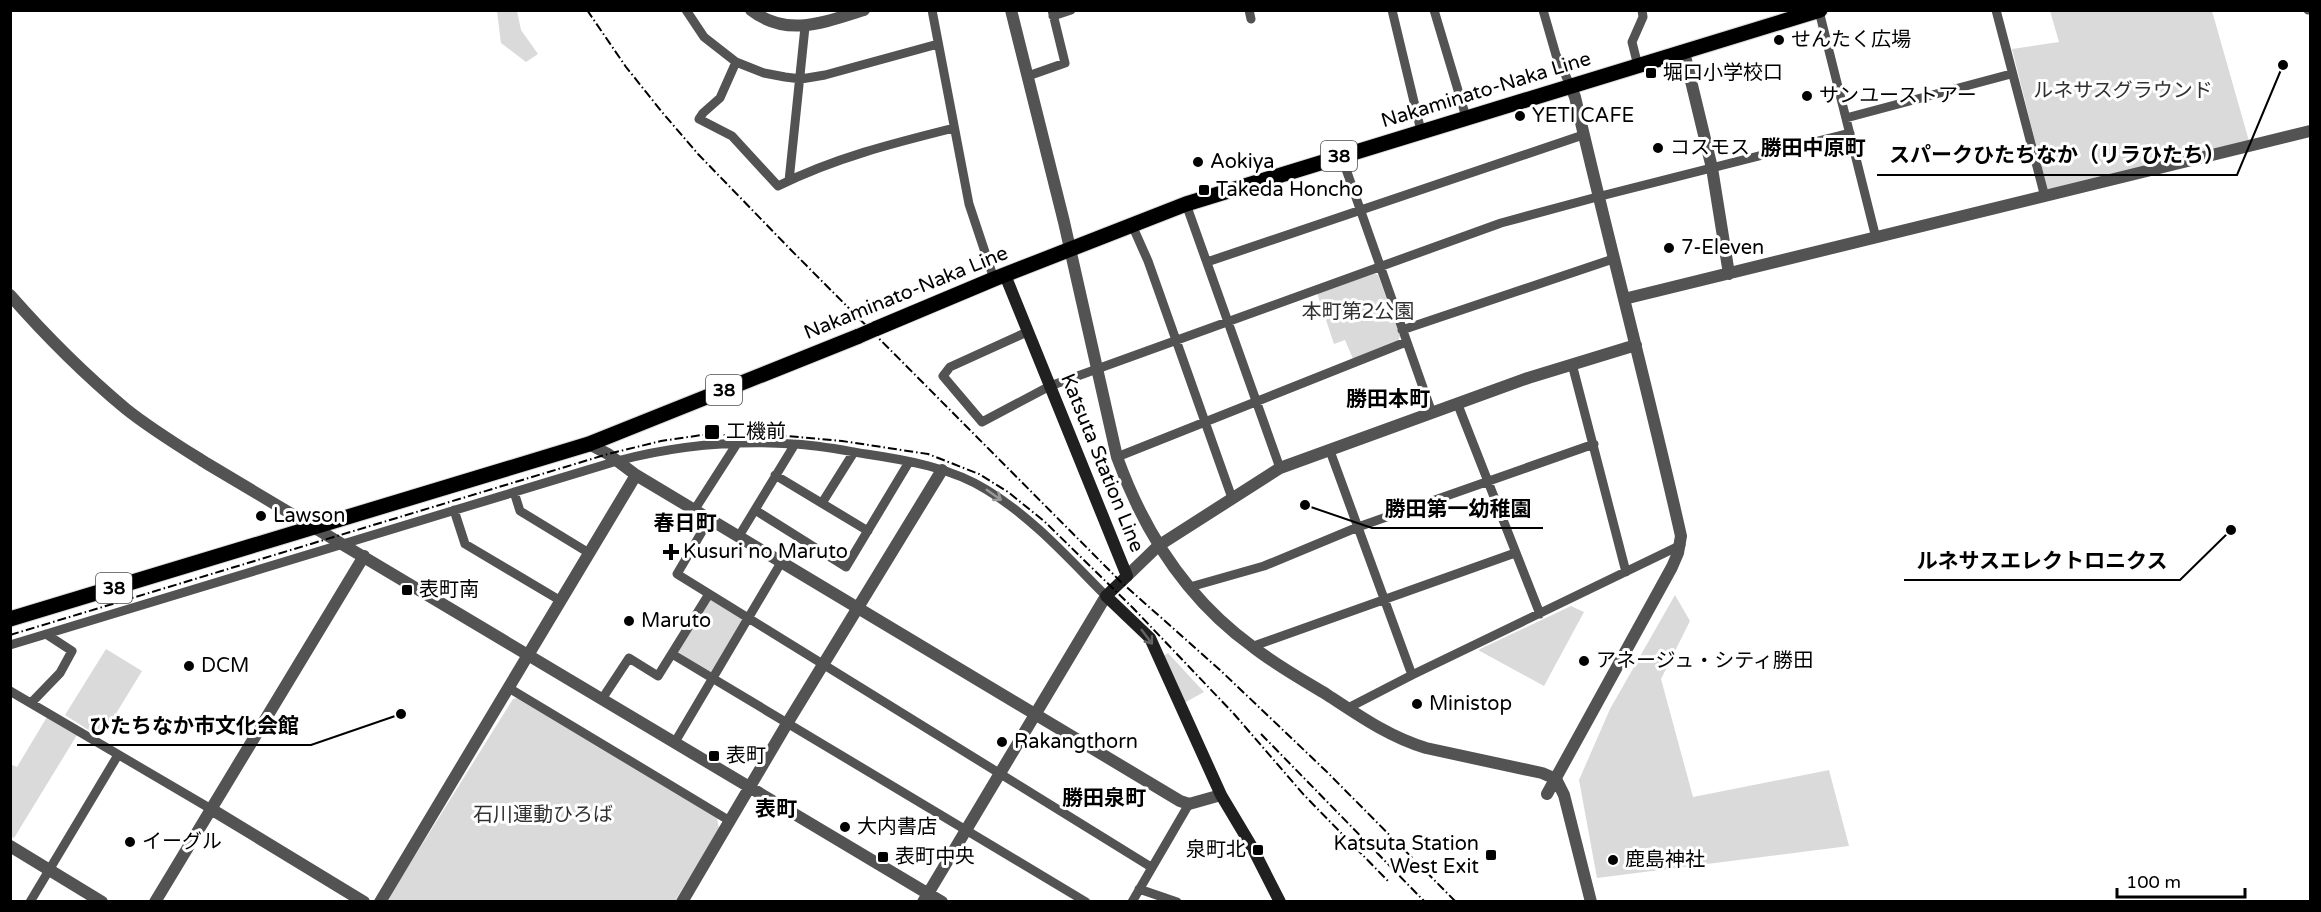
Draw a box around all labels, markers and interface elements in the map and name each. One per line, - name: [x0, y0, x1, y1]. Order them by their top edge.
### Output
- place label: せんたく広場: [1791, 28, 1911, 52]
- marker: せんたく広場: [1772, 33, 1786, 47]
- street label: Nakaminato-Naka Line: [1378, 47, 1594, 133]
- place label: 堀口小学校口: [1663, 61, 1783, 85]
- marker: 堀口小学校口: [1644, 66, 1658, 80]
- park label: ルネサスグラウンド: [2033, 79, 2213, 103]
- place label: サンユーストアー: [1819, 84, 1977, 108]
- marker: サンユーストアー: [1800, 89, 1814, 103]
- place label: YETI CAFE: [1532, 104, 1634, 128]
- marker: YETI CAFE: [1513, 109, 1527, 123]
- place label: コスモス: [1670, 136, 1750, 160]
- district label: 勝田中原町: [1761, 136, 1866, 161]
- callout: スパークひたちなか（リラひたち）: [1877, 136, 2237, 175]
- road number: 38: [1321, 141, 1357, 171]
- marker: コスモス: [1651, 141, 1665, 155]
- text: スパークひたちなか（リラひたち）: [1889, 143, 2225, 168]
- place label: Aokiya: [1210, 150, 1275, 174]
- marker: Aokiya: [1191, 155, 1205, 169]
- place label: Takeda Honcho: [1216, 178, 1363, 202]
- marker: Takeda Honcho: [1197, 183, 1211, 197]
- place label: 7-Eleven: [1681, 236, 1764, 260]
- street label: Nakaminato-Naka Line: [800, 241, 1012, 345]
- marker: 7-Eleven: [1662, 241, 1676, 255]
- park label: 本町第2公園: [1302, 300, 1414, 324]
- street label: Katsuta Station Line: [1055, 370, 1149, 556]
- road number: 38: [706, 375, 742, 405]
- district label: 勝田本町: [1346, 387, 1430, 412]
- place label: 工機前: [726, 420, 786, 444]
- marker: 工機前: [703, 423, 721, 441]
- one-way arrow: [986, 489, 1002, 501]
- callout: 勝田第一幼稚園: [1372, 489, 1543, 528]
- text: 勝田第一幼稚園: [1385, 497, 1532, 522]
- place label: Lawson: [273, 504, 345, 528]
- marker: Lawson: [254, 509, 268, 523]
- district label: 春日町: [654, 511, 717, 536]
- place label: Kusuri no Maruto: [683, 540, 848, 564]
- callout: ルネサスエレクトロニクス: [1904, 541, 2180, 580]
- marker: Kusuri no Maruto: [664, 545, 678, 559]
- text: ルネサスエレクトロニクス: [1917, 549, 2167, 574]
- road number: 38: [96, 573, 132, 603]
- place label: 表町南: [419, 578, 479, 602]
- marker: 表町南: [400, 583, 414, 597]
- place label: Maruto: [641, 609, 711, 633]
- marker: Maruto: [622, 614, 636, 628]
- one-way arrow: [1141, 629, 1153, 645]
- place label: アネージュ・シティ勝田: [1596, 649, 1813, 673]
- place label: DCM: [201, 654, 249, 678]
- marker: アネージュ・シティ勝田: [1577, 654, 1591, 668]
- marker: DCM: [182, 659, 196, 673]
- place label: Ministop: [1429, 692, 1512, 716]
- marker: Ministop: [1410, 697, 1424, 711]
- callout: ひたちなか市文化会館: [77, 706, 311, 745]
- text: ひたちなか市文化会館: [89, 714, 299, 739]
- place label: Rakangthorn: [1014, 730, 1138, 754]
- marker: Rakangthorn: [995, 735, 1009, 749]
- place label: 表町: [726, 744, 766, 768]
- marker: 表町: [707, 749, 721, 763]
- district label: 勝田泉町: [1062, 786, 1146, 811]
- district label: 表町: [755, 797, 797, 822]
- park label: 石川運動ひろば: [473, 803, 613, 827]
- place label: 大内書店: [857, 815, 937, 839]
- marker: 大内書店: [838, 820, 852, 834]
- place label: イーグル: [142, 830, 222, 854]
- place label: Katsuta Station West Exit: [1334, 832, 1479, 879]
- marker: イーグル: [123, 835, 137, 849]
- place label: 泉町北: [1186, 838, 1246, 862]
- marker: 泉町北: [1251, 843, 1265, 857]
- place label: 表町中央: [895, 845, 975, 869]
- marker: Katsuta Station West Exit: [1484, 848, 1498, 862]
- place label: 鹿島神社: [1625, 848, 1705, 872]
- marker: 表町中央: [876, 850, 890, 864]
- marker: 鹿島神社: [1606, 853, 1620, 867]
- scale bar: [2117, 861, 2244, 899]
- text: 100 m: [2126, 871, 2181, 893]

